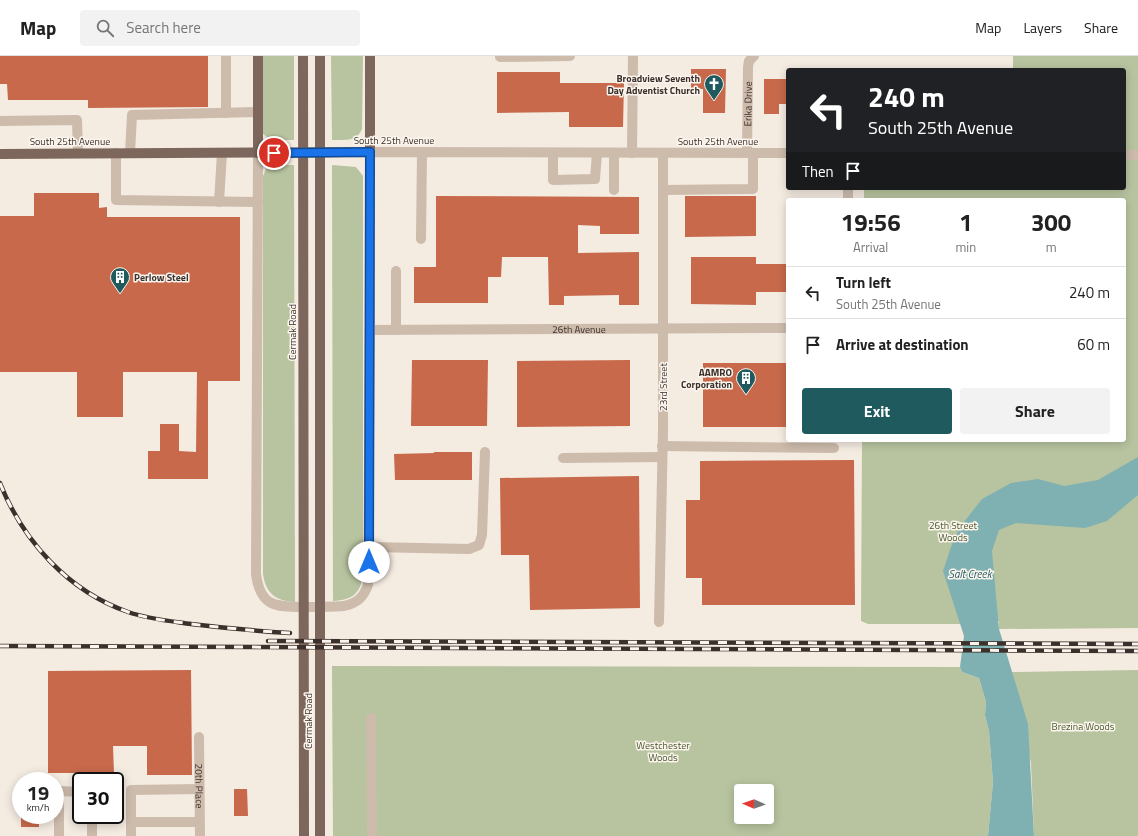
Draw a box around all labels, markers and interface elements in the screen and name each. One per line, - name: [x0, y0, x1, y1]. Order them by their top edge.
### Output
- search box: [80, 10, 360, 46]
- text: Map: [20, 13, 56, 42]
- text: Search here: [126, 16, 201, 39]
- icon: search: [94, 17, 116, 39]
- text: Map: [975, 17, 1001, 38]
- text: Layers: [1023, 17, 1062, 38]
- text: Share: [1084, 17, 1118, 38]
- place label: Broadview Seventh Day Adventist Church: [607, 71, 700, 98]
- church icon: Broadview Seventh Day Adventist Church: [703, 73, 725, 101]
- text: 240 m: [868, 75, 945, 118]
- street label: Erika Drive: [740, 81, 756, 127]
- icon: left: [802, 84, 854, 136]
- text: South 25th Avenue: [868, 114, 1013, 141]
- street label: South 25th Avenue: [354, 133, 434, 148]
- street label: South 25th Avenue: [30, 134, 110, 149]
- street label: South 25th Avenue: [678, 134, 758, 149]
- pin: [257, 136, 291, 170]
- icon: arrive: [263, 142, 285, 164]
- text: Then: [802, 160, 834, 183]
- icon: arrive: [842, 160, 864, 182]
- text: 19:56: [841, 204, 901, 240]
- text: 1: [959, 204, 973, 240]
- text: 300: [1031, 204, 1071, 240]
- text: Arrival: [853, 237, 888, 257]
- text: min: [955, 237, 976, 257]
- text: m: [1046, 237, 1057, 257]
- building icon: Perlow Steel: [109, 266, 131, 294]
- place label: Perlow Steel: [134, 270, 189, 285]
- text: Turn left: [836, 271, 891, 294]
- text: 240 m: [1069, 281, 1110, 304]
- icon: left: [802, 282, 824, 304]
- text: South 25th Avenue: [836, 294, 941, 314]
- street label: Cermak Road: [285, 304, 300, 360]
- street label: 26th Avenue: [552, 322, 606, 337]
- text: Arrive at destination: [836, 333, 969, 356]
- text: 60 m: [1077, 333, 1110, 356]
- icon: arrive: [802, 334, 824, 356]
- street label: 23rd Street: [656, 363, 671, 411]
- place label: AAMRO Corporation: [681, 365, 732, 392]
- building icon: AAMRO Corporation: [735, 367, 757, 395]
- button: Exit: [802, 388, 952, 434]
- button: Share: [960, 388, 1110, 434]
- park label: 26th Street Woods: [929, 518, 978, 545]
- position arrow: [348, 541, 390, 583]
- water label: Salt Creek: [948, 566, 993, 582]
- street label: Cermak Road: [301, 693, 316, 749]
- park label: Brezina Woods: [1051, 719, 1115, 734]
- park label: Westchester Woods: [636, 738, 690, 765]
- street label: 20th Place: [191, 763, 207, 809]
- speed limit sign: 30: [72, 772, 124, 824]
- text: 19: [27, 777, 49, 808]
- north arrow: [734, 784, 774, 824]
- map controls: [734, 784, 774, 824]
- text: km/h: [27, 800, 49, 815]

